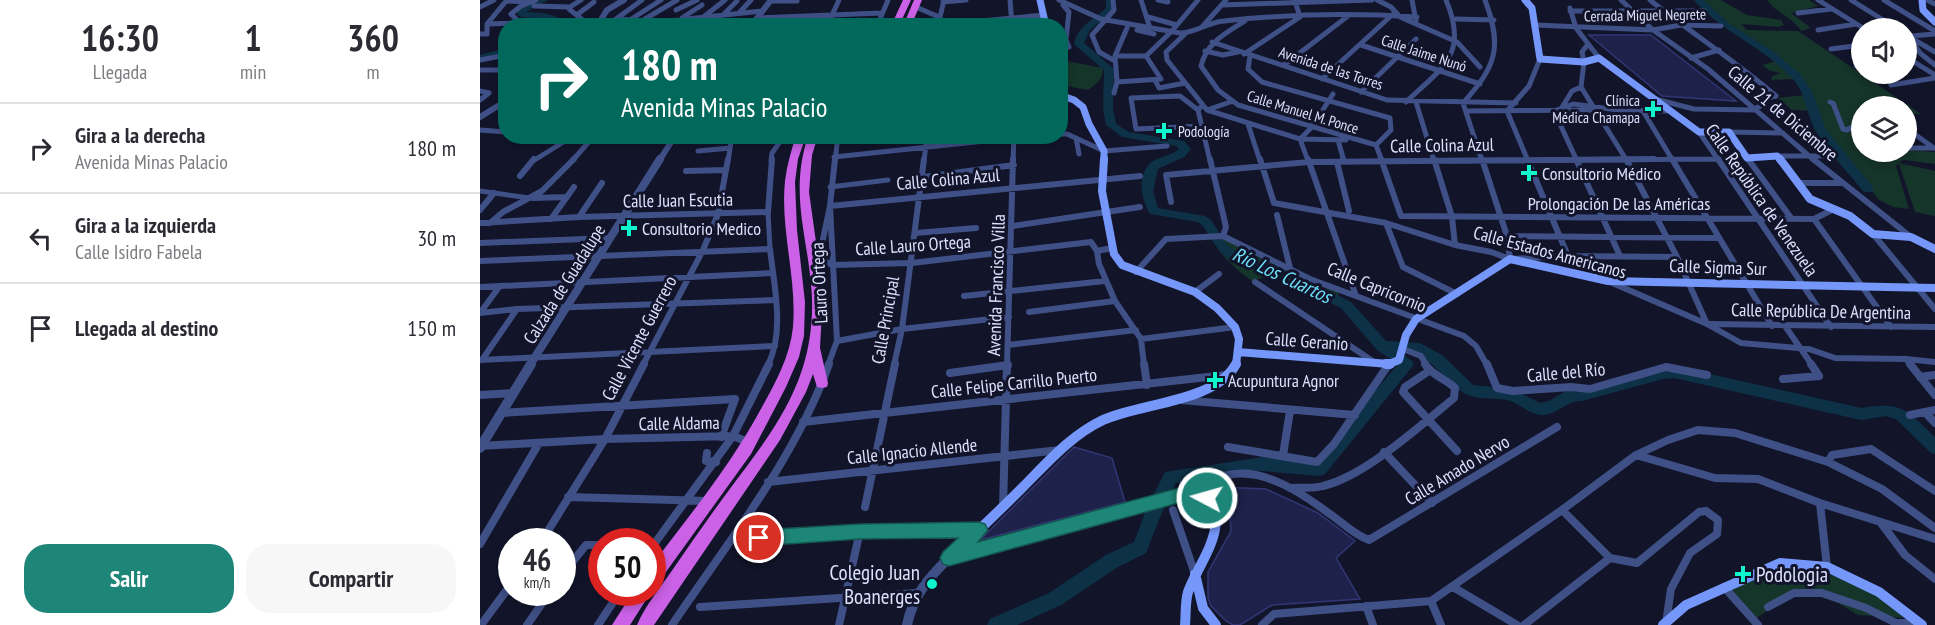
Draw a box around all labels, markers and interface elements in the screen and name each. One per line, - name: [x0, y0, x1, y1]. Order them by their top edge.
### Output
- street label: Cerrada Miguel Negrete: [1584, 4, 1706, 26]
- text: 16:30: [81, 14, 159, 61]
- text: 1: [244, 14, 262, 61]
- text: 360: [347, 14, 399, 61]
- map controls: [1851, 18, 1917, 162]
- button: sound: [1851, 18, 1917, 84]
- street label: Calle Jaime Nunó: [1379, 30, 1469, 76]
- text: 180 m: [621, 37, 718, 92]
- icon: right: [522, 42, 600, 120]
- street label: Avenida de las Torres: [1276, 42, 1386, 94]
- text: Llegada: [93, 59, 147, 85]
- text: min: [240, 59, 266, 85]
- text: m: [367, 59, 380, 85]
- street label: Calle 21 de Diciembre: [1723, 60, 1843, 166]
- street label: Calle Manuel M. Ponce: [1245, 86, 1361, 138]
- text: Avenida Minas Palacio: [621, 90, 828, 124]
- place label: Clínica Médica Chamapa: [1552, 91, 1640, 127]
- button: layers: [1851, 96, 1917, 162]
- marker: Clínica Médica Chamapa: [1644, 100, 1662, 118]
- street label: Calle República de Venezuela: [1701, 119, 1823, 281]
- text: Gira a la derecha: [75, 121, 205, 149]
- marker: Podología: [1155, 122, 1173, 140]
- place label: Podología: [1178, 122, 1230, 141]
- icon: right: [24, 132, 57, 165]
- street label: Calle Colina Azul: [1390, 133, 1495, 157]
- text: 180 m: [407, 134, 456, 162]
- text: Avenida Minas Palacio: [75, 149, 228, 175]
- place label: Consultorio Médico: [1542, 162, 1661, 185]
- street label: Calle Colina Azul: [895, 163, 1001, 195]
- marker: Consultorio Médico: [1520, 164, 1538, 182]
- street label: Calle Juan Escutia: [623, 188, 733, 212]
- street label: Prolongación De las Américas: [1528, 192, 1710, 215]
- text: Gira a la izquierda: [75, 211, 216, 239]
- street label: Avenida Francisco Villa: [982, 214, 1010, 356]
- place label: Consultorio Medico: [642, 217, 761, 240]
- marker: Consultorio Medico: [620, 219, 638, 237]
- street label: Calzada de Guadalupe: [518, 220, 610, 348]
- street label: Calle Estados Americanos: [1471, 220, 1629, 284]
- icon: left: [24, 222, 57, 255]
- text: 30 m: [417, 224, 456, 252]
- street label: Calle Lauro Ortega: [854, 229, 972, 261]
- text: Calle Isidro Fabela: [75, 239, 202, 265]
- water label: Río Los Cuartos: [1228, 241, 1338, 310]
- street label: Lauro Ortega: [805, 242, 833, 324]
- street label: Calle Sigma Sur: [1669, 254, 1767, 280]
- street label: Calle Capricornio: [1324, 257, 1430, 317]
- street label: Calle Vicente Guerrero: [596, 271, 682, 404]
- street label: Calle Principal: [866, 274, 904, 366]
- street label: Calle República De Argentina: [1731, 298, 1911, 324]
- icon: arrive: [24, 312, 57, 345]
- text: Llegada al destino: [75, 314, 218, 342]
- text: 150 m: [407, 314, 456, 342]
- street label: Calle Geranio: [1265, 327, 1349, 355]
- street label: Calle del Río: [1526, 357, 1606, 387]
- street label: Calle Felipe Carrillo Puerto: [930, 363, 1098, 403]
- place label: Acupuntura Agnor: [1228, 369, 1339, 392]
- marker: Acupuntura Agnor: [1206, 371, 1224, 389]
- street label: Calle Aldama: [638, 411, 720, 435]
- street label: Calle Amado Nervo: [1401, 430, 1514, 510]
- street label: Calle Ignacio Allende: [846, 433, 978, 469]
- position arrow: [1175, 466, 1239, 530]
- pin: [733, 512, 784, 563]
- icon: arrive: [742, 521, 775, 554]
- speed limit sign: 50: [588, 528, 666, 606]
- text: 46: [523, 540, 551, 579]
- button: Salir: [24, 544, 234, 613]
- button: Compartir: [246, 544, 456, 613]
- place label: Colegio Juan Boanerges: [830, 559, 920, 610]
- place label: Podologia: [1756, 561, 1828, 588]
- marker: Podologia: [1734, 565, 1752, 583]
- text: km/h: [524, 573, 550, 592]
- marker: Colegio Juan Boanerges: [925, 577, 939, 591]

